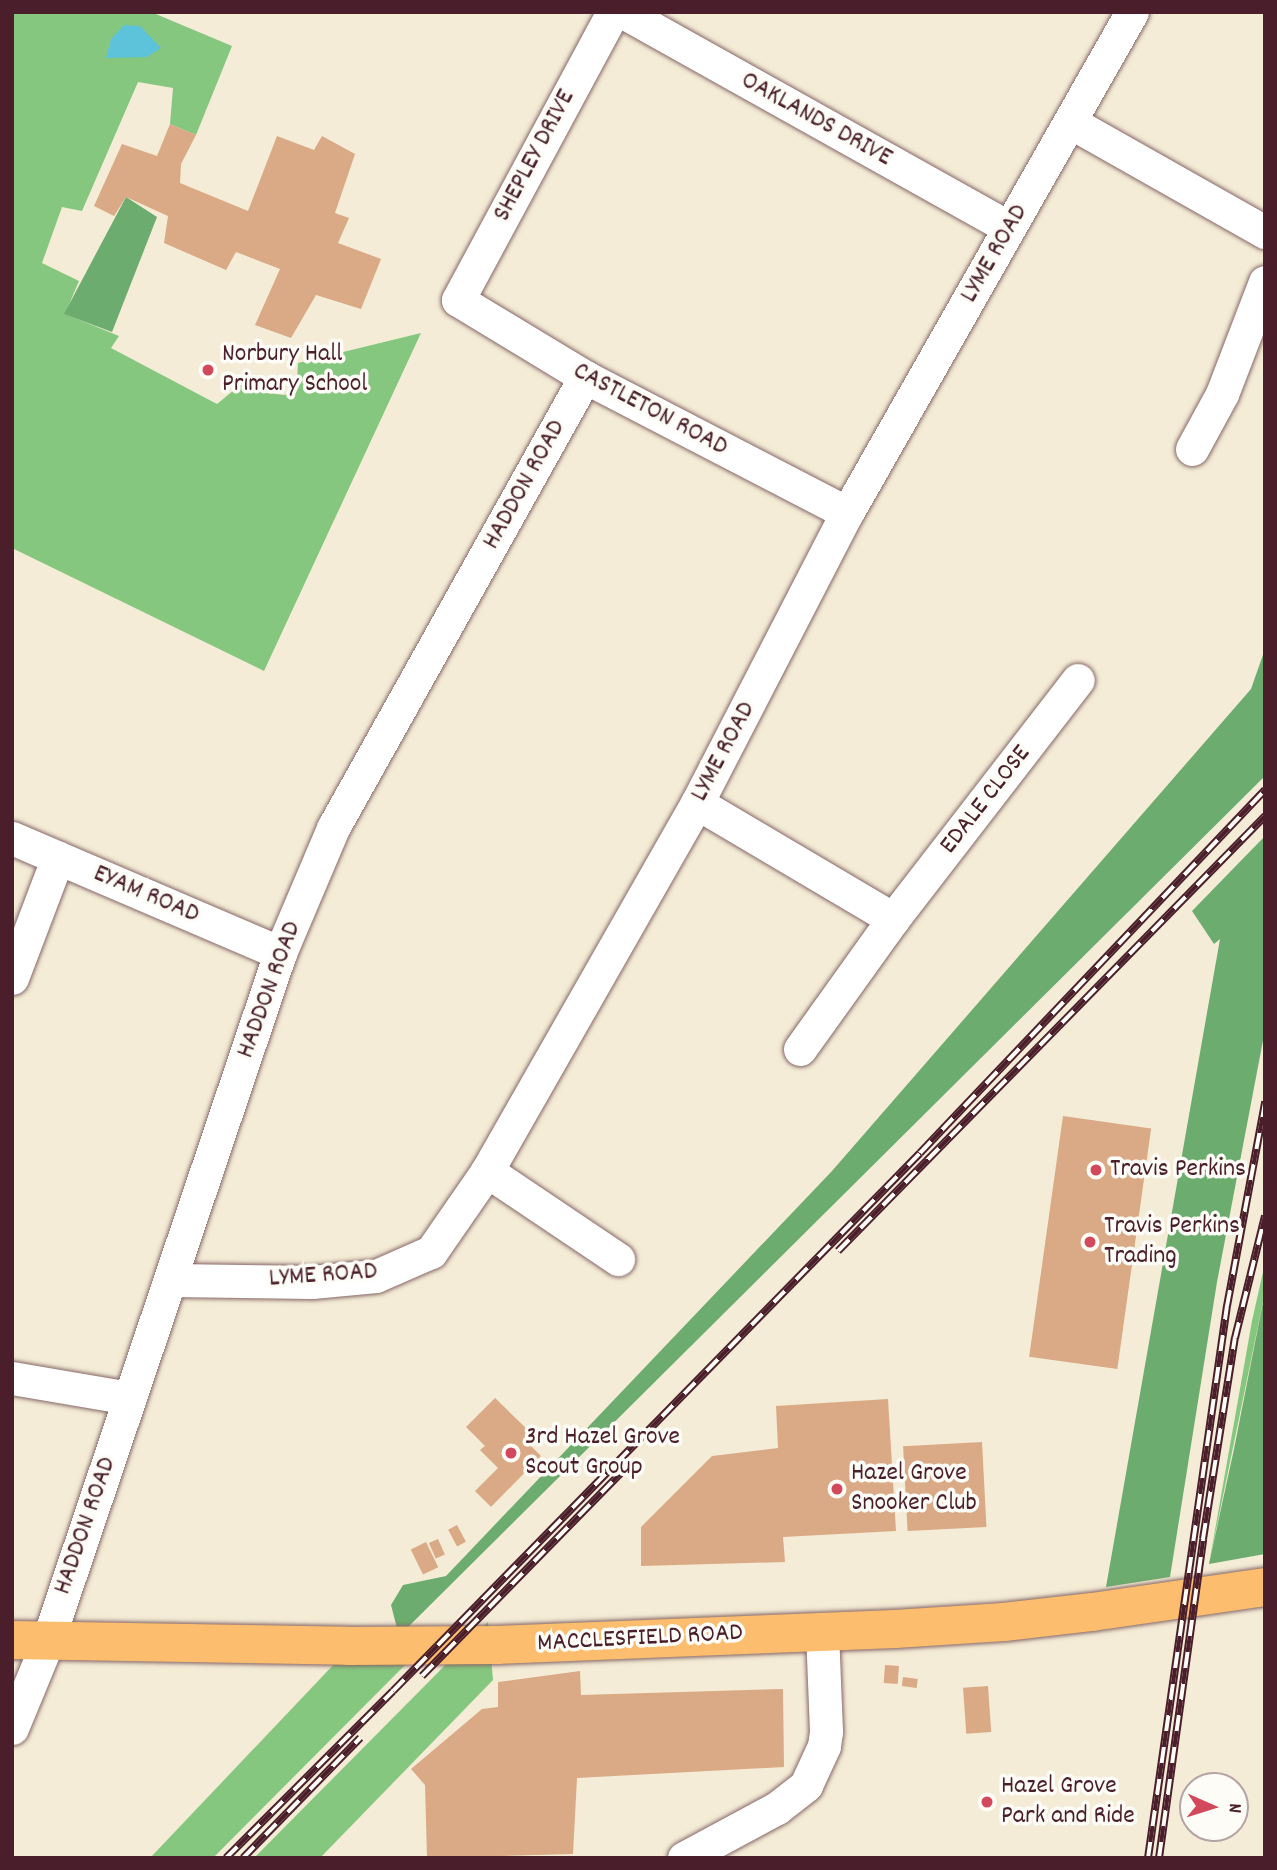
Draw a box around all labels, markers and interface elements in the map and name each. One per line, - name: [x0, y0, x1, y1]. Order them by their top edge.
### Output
- street label: OAKLANDS DRIVE: [735, 66, 897, 174]
- street label: SHEPLEY DRIVE: [487, 85, 583, 227]
- street label: LYME ROAD: [954, 199, 1036, 309]
- place label: Norbury Hall Primary School: [222, 339, 368, 400]
- street label: CASTLETON ROAD: [567, 356, 733, 464]
- marker: Norbury Hall Primary School: [200, 362, 216, 378]
- street label: HADDON ROAD: [477, 415, 573, 555]
- street label: LYME ROAD: [685, 697, 763, 807]
- street label: EDALE CLOSE: [934, 739, 1038, 861]
- street label: EYAM ROAD: [88, 859, 204, 931]
- street label: HADDON ROAD: [231, 917, 309, 1063]
- place label: Travis Perkins: [1110, 1154, 1246, 1186]
- marker: Travis Perkins: [1088, 1162, 1104, 1178]
- place label: Travis Perkins Trading: [1104, 1211, 1240, 1272]
- marker: Travis Perkins Trading: [1082, 1234, 1098, 1250]
- street label: LYME ROAD: [268, 1257, 378, 1295]
- place label: 3rd Hazel Grove Scout Group: [525, 1422, 680, 1484]
- marker: 3rd Hazel Grove Scout Group: [503, 1445, 519, 1461]
- street label: HADDON ROAD: [48, 1453, 124, 1599]
- place label: Hazel Grove Snooker Club: [851, 1458, 977, 1520]
- marker: Hazel Grove Snooker Club: [829, 1481, 845, 1497]
- street label: MACCLESFIELD ROAD: [536, 1618, 744, 1660]
- place label: Hazel Grove Park and Ride: [1001, 1771, 1135, 1832]
- north arrow: [1179, 1772, 1249, 1842]
- marker: Hazel Grove Park and Ride: [979, 1794, 995, 1810]
- text: N: [1220, 1803, 1247, 1813]

